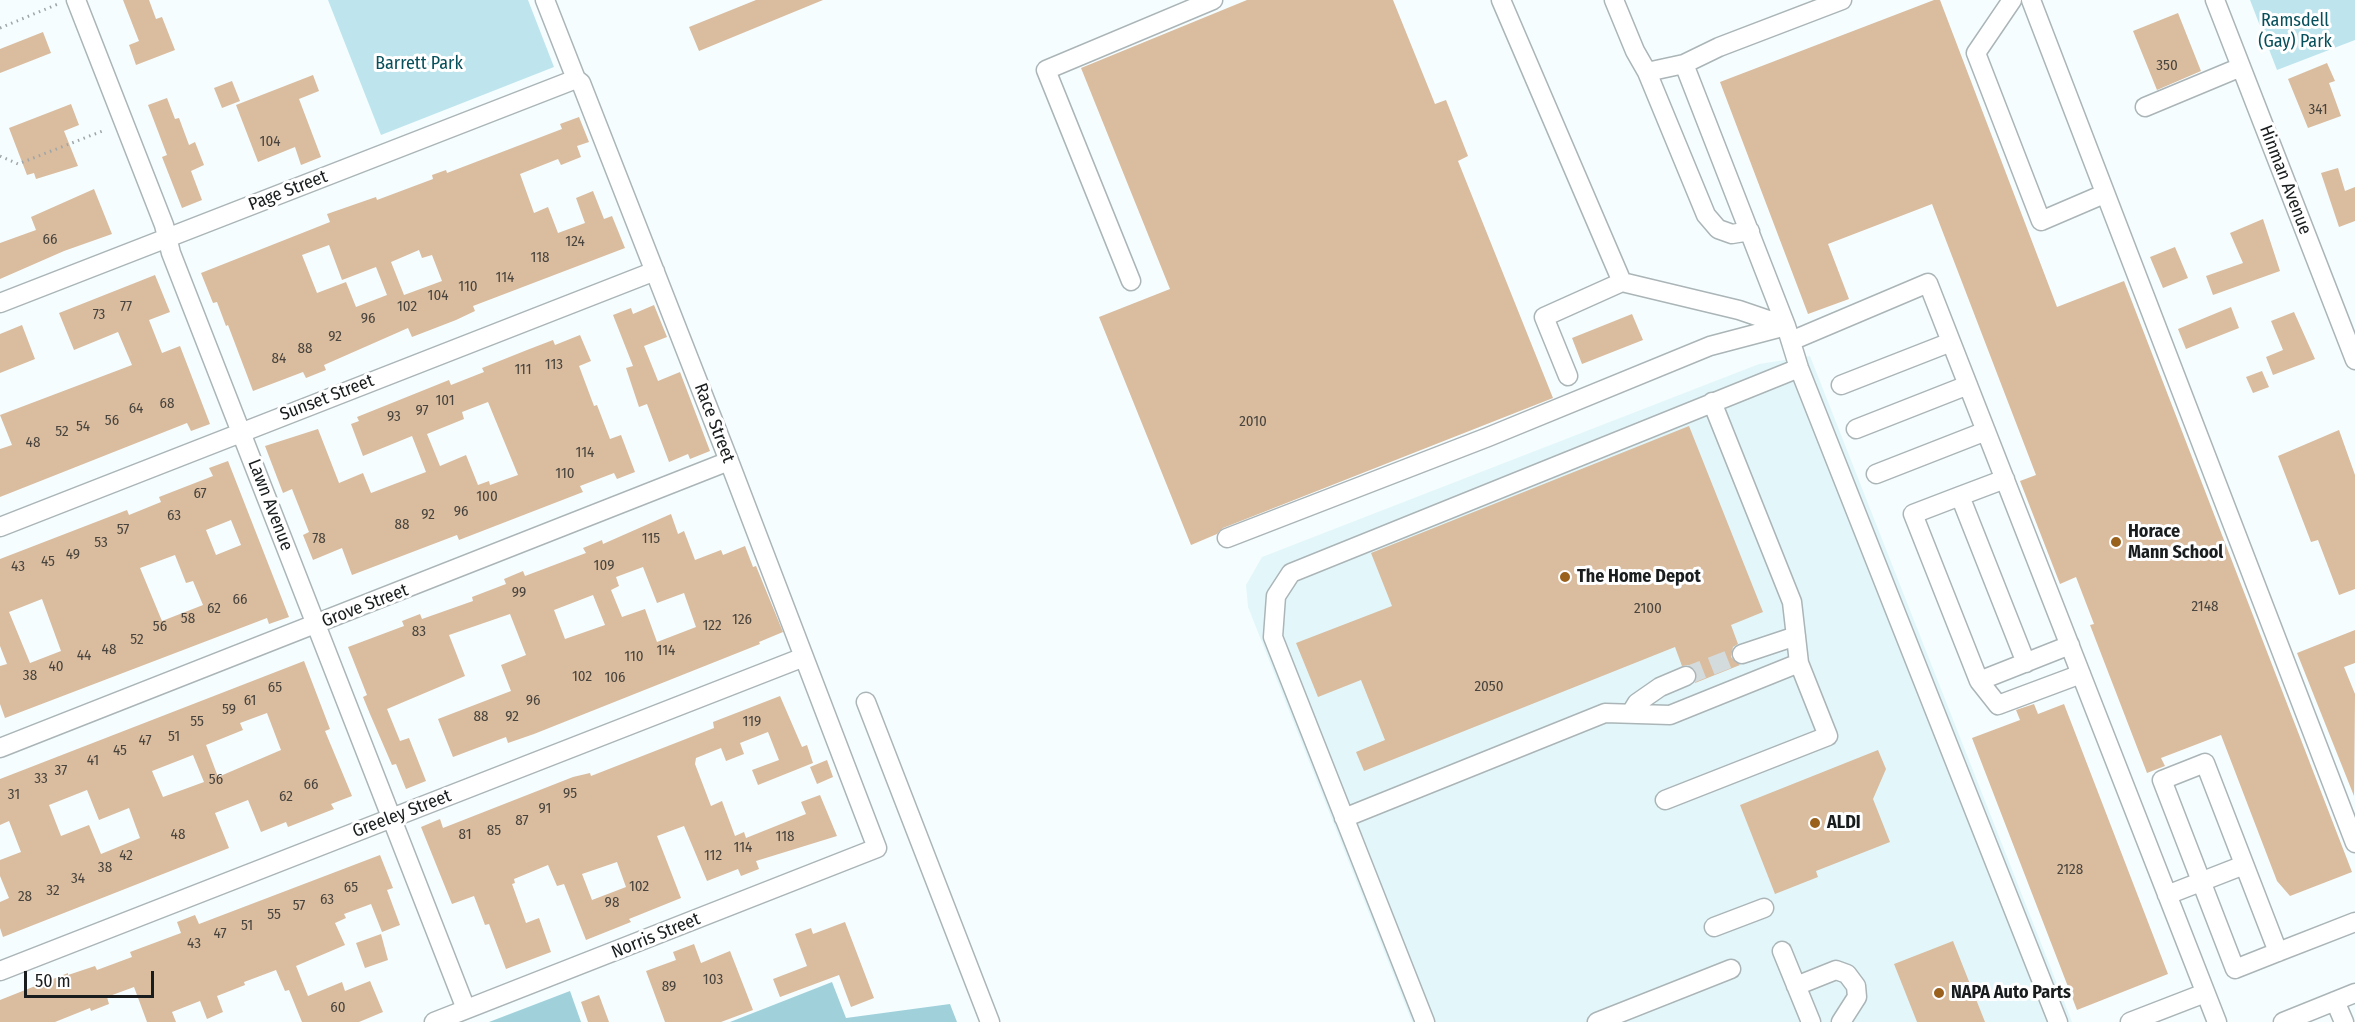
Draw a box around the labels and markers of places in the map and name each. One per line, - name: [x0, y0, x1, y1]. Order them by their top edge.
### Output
- place label: Horace Mann School: [2128, 521, 2223, 564]
- marker: Horace Mann School: [2109, 535, 2123, 549]
- place label: The Home Depot: [1577, 566, 1701, 588]
- marker: The Home Depot: [1558, 570, 1572, 584]
- place label: ALDI: [1827, 812, 1861, 834]
- marker: ALDI: [1808, 816, 1822, 830]
- place label: NAPA Auto Parts: [1951, 982, 2071, 1004]
- marker: NAPA Auto Parts: [1932, 986, 1946, 1000]

